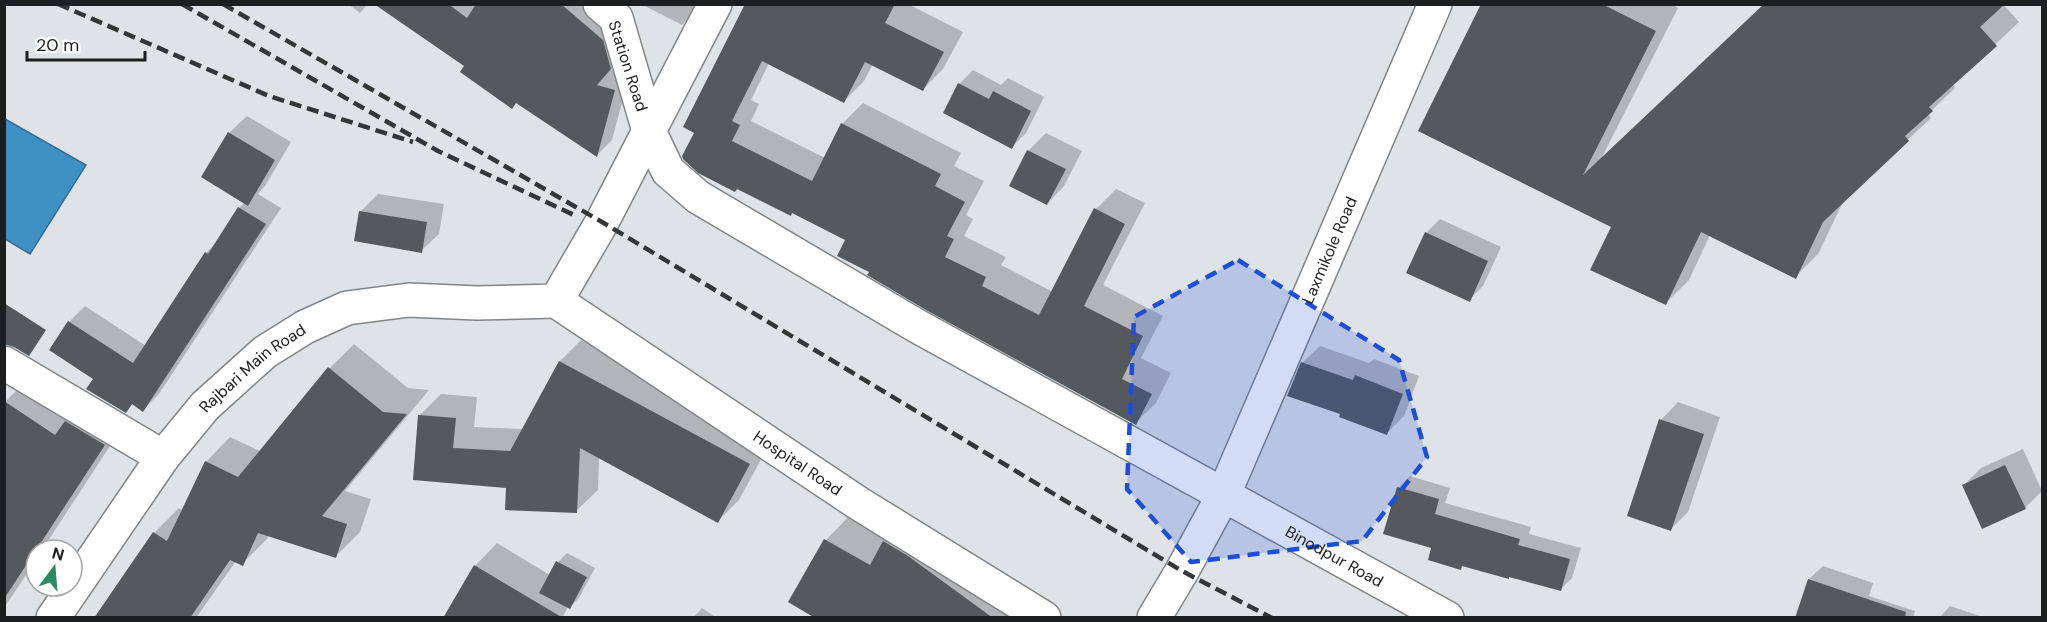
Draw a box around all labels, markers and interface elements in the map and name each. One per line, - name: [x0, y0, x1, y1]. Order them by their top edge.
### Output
- street label: Station Road: [603, 18, 653, 114]
- scale bar: [27, 24, 146, 62]
- text: 20 m: [36, 33, 79, 57]
- street label: Laxmikole Road: [1297, 193, 1361, 307]
- street label: Rajbari Main Road: [194, 319, 310, 416]
- street label: Hospital Road: [749, 426, 846, 500]
- street label: Binodpur Road: [1282, 521, 1387, 592]
- north arrow: [24, 538, 84, 598]
- text: N: [49, 542, 67, 566]

